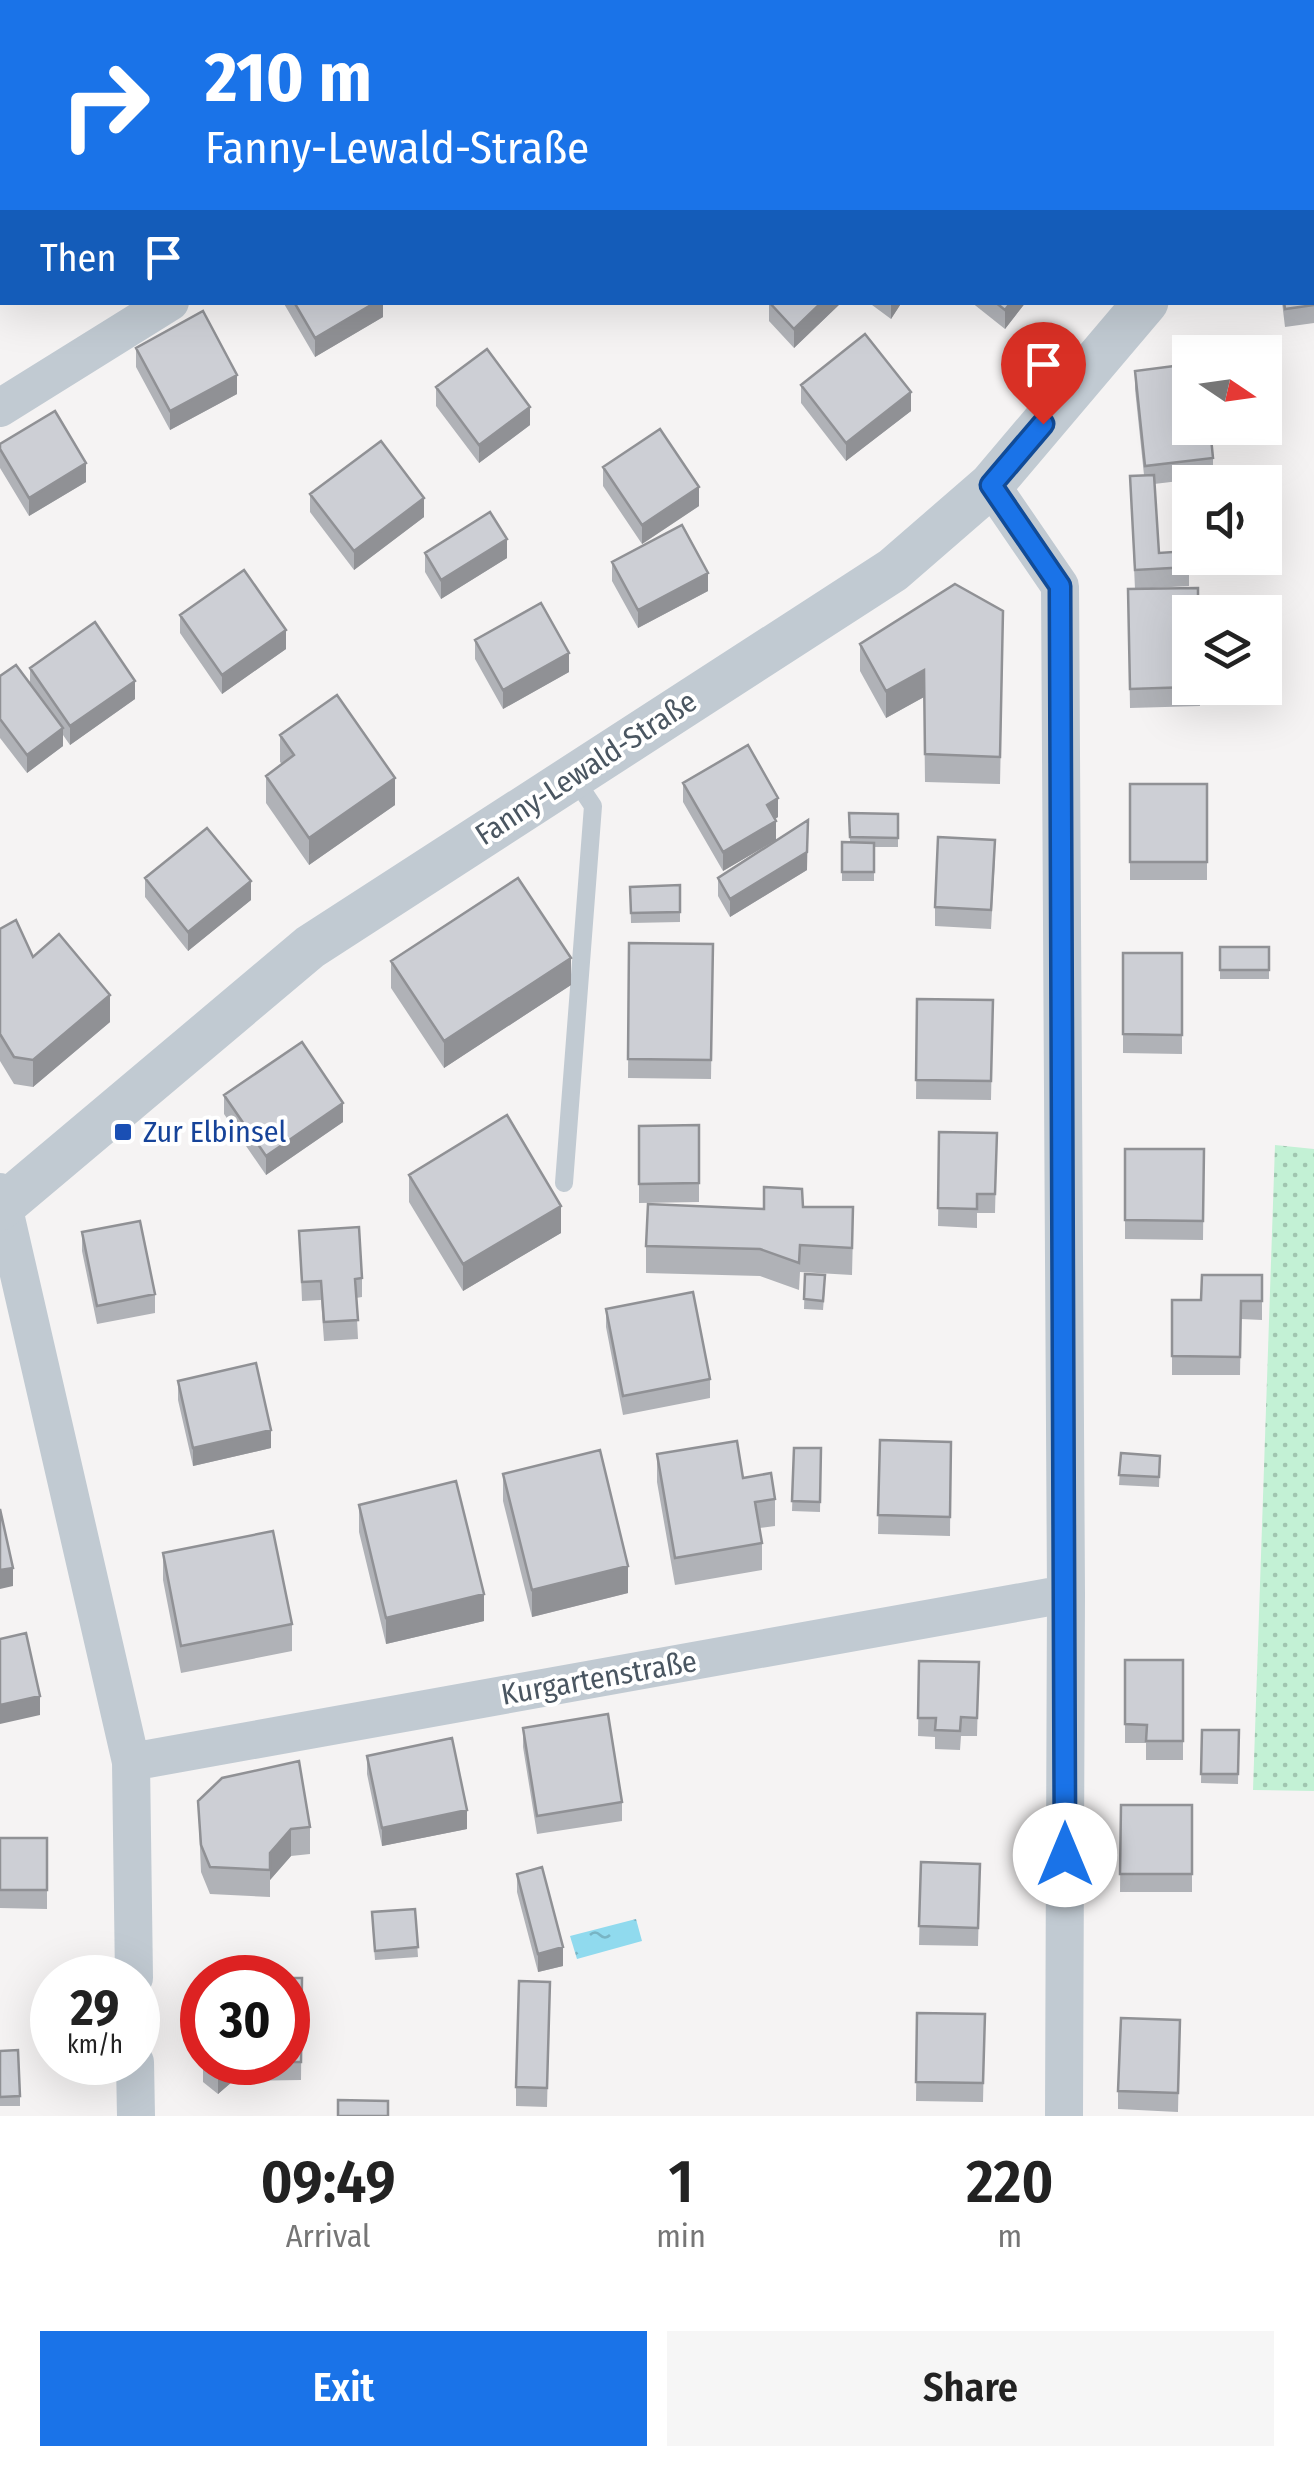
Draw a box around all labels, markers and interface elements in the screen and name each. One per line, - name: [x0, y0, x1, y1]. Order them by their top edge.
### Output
- text: 210 m: [205, 36, 372, 120]
- icon: right: [40, 40, 170, 170]
- text: Fanny-Lewald-Straße: [205, 121, 589, 175]
- icon: arrive: [136, 230, 191, 285]
- text: Then: [40, 235, 116, 281]
- pin: [1001, 322, 1086, 425]
- north arrow: [1172, 335, 1282, 445]
- map controls: [1172, 335, 1282, 705]
- icon: arrive: [1016, 337, 1071, 392]
- button: sound: [1172, 465, 1282, 575]
- button: layers: [1172, 595, 1282, 705]
- street label: Fanny-Lewald-Straße: [469, 683, 703, 853]
- place label: Zur Elbinsel: [143, 1114, 287, 1150]
- marker: Zur Elbinsel: [112, 1121, 134, 1143]
- street label: Kurgartenstraße: [498, 1643, 700, 1713]
- position arrow: [1013, 1803, 1117, 1907]
- speed limit sign: 30: [180, 1955, 310, 2085]
- text: 29: [71, 1978, 119, 2038]
- text: km/h: [67, 2030, 123, 2060]
- text: 09:49: [260, 2146, 396, 2218]
- text: 1: [669, 2146, 693, 2218]
- text: 220: [966, 2146, 1054, 2218]
- text: Arrival: [286, 2217, 371, 2255]
- text: min: [656, 2217, 706, 2255]
- text: m: [998, 2217, 1022, 2255]
- button: Exit: [40, 2331, 647, 2446]
- button: Share: [667, 2331, 1274, 2446]

